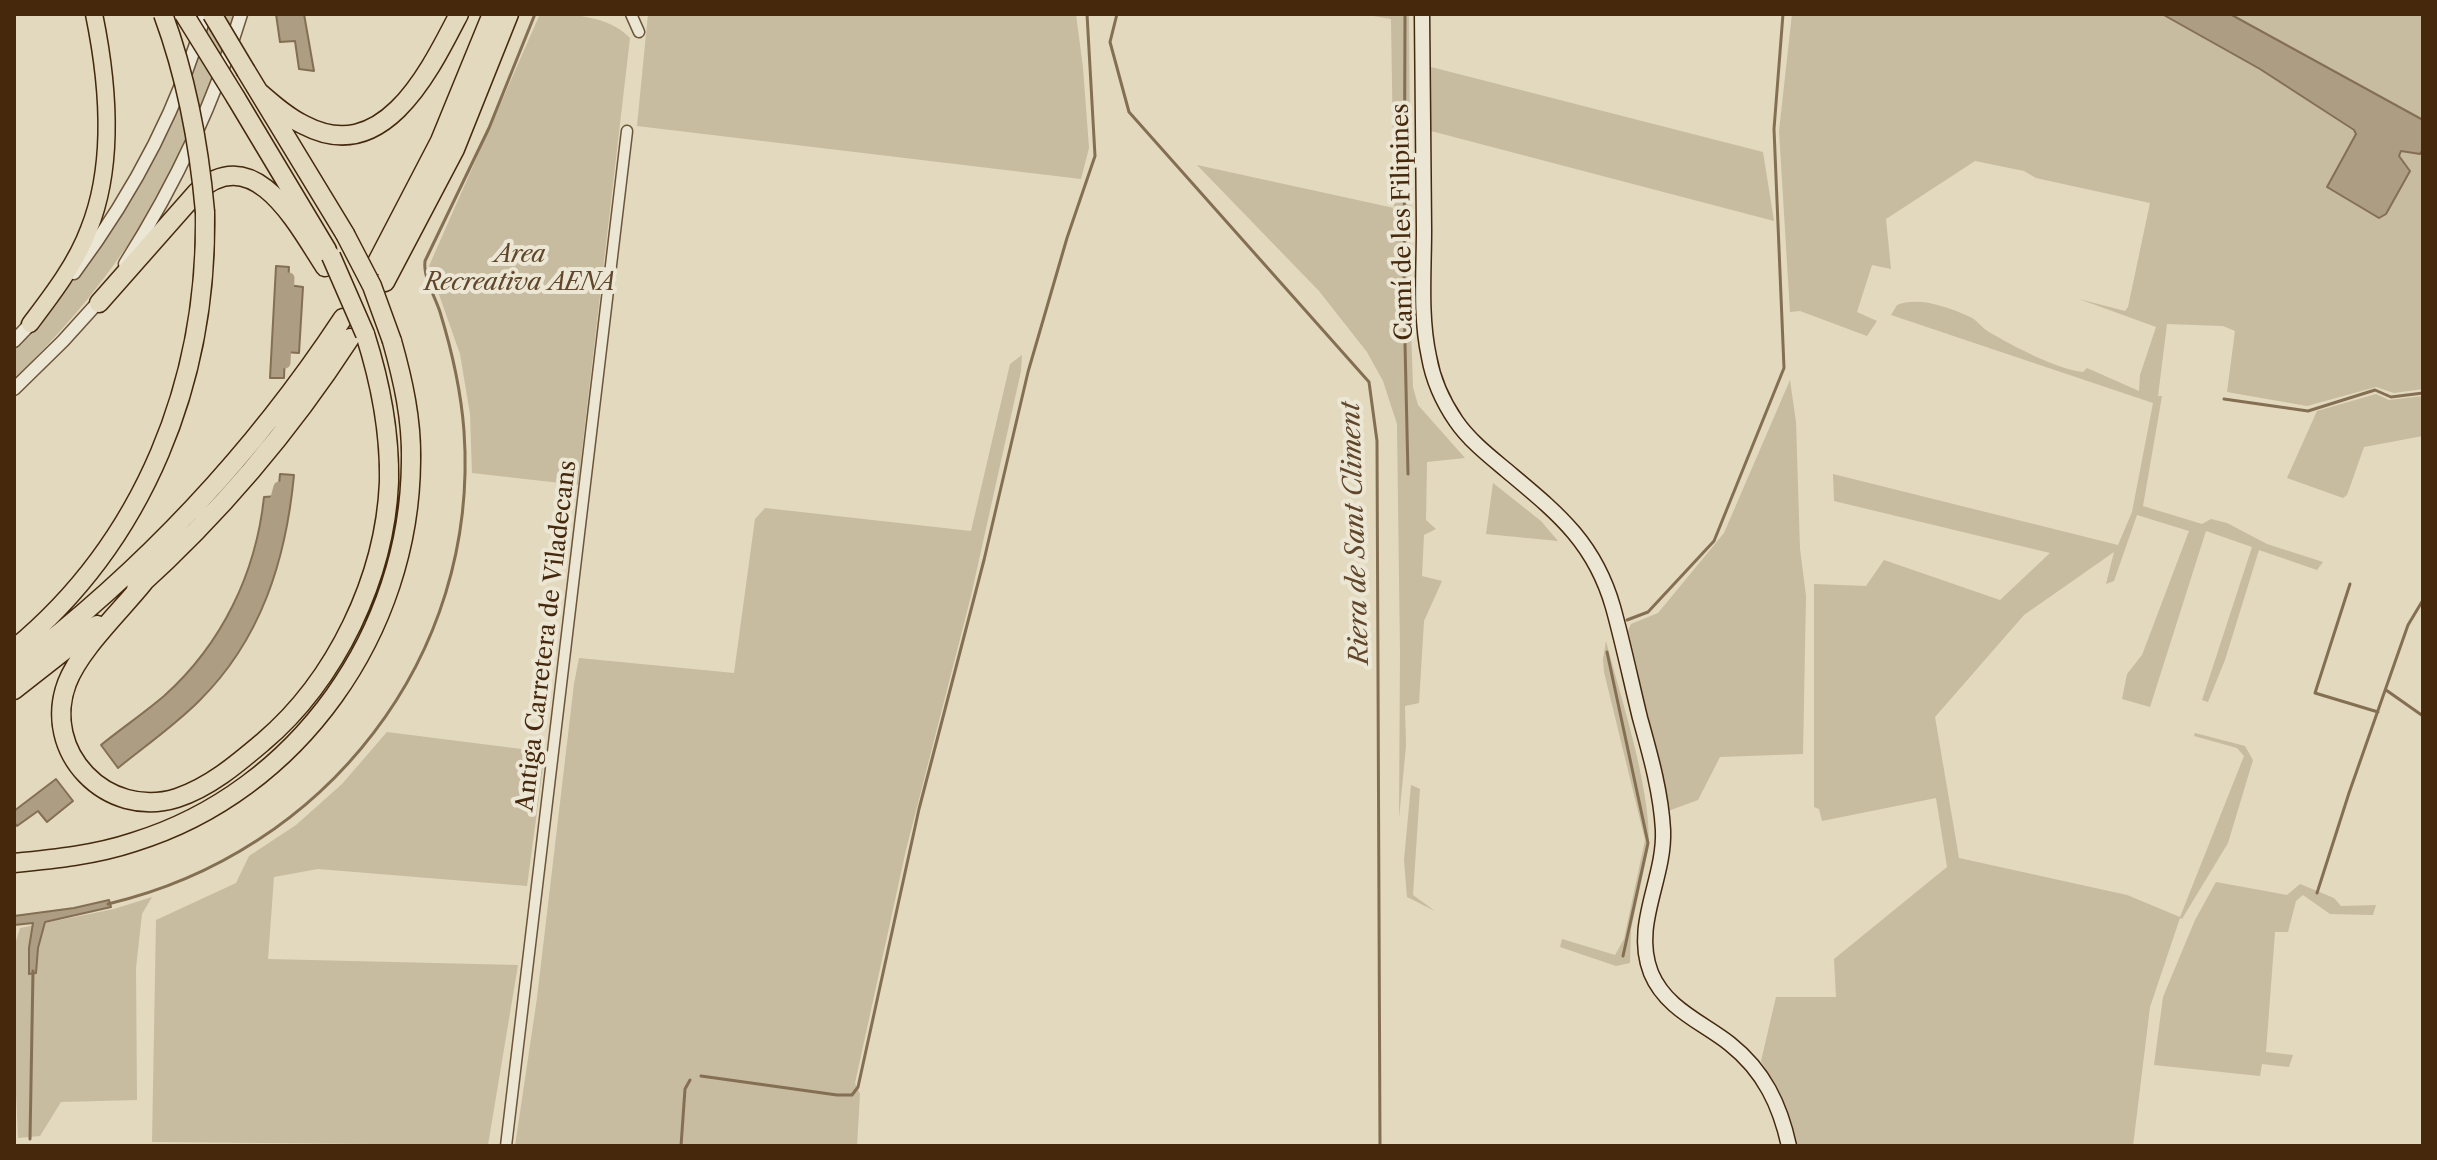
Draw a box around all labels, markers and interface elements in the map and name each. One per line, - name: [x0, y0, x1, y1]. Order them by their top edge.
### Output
- street label: Camí de les Filipines: [1387, 103, 1419, 341]
- park label: Area Recreativa AENA: [424, 241, 616, 297]
- water label: Riera de Sant Climent: [1336, 401, 1376, 665]
- street label: Antiga Carretera de Viladecans: [511, 459, 583, 813]

